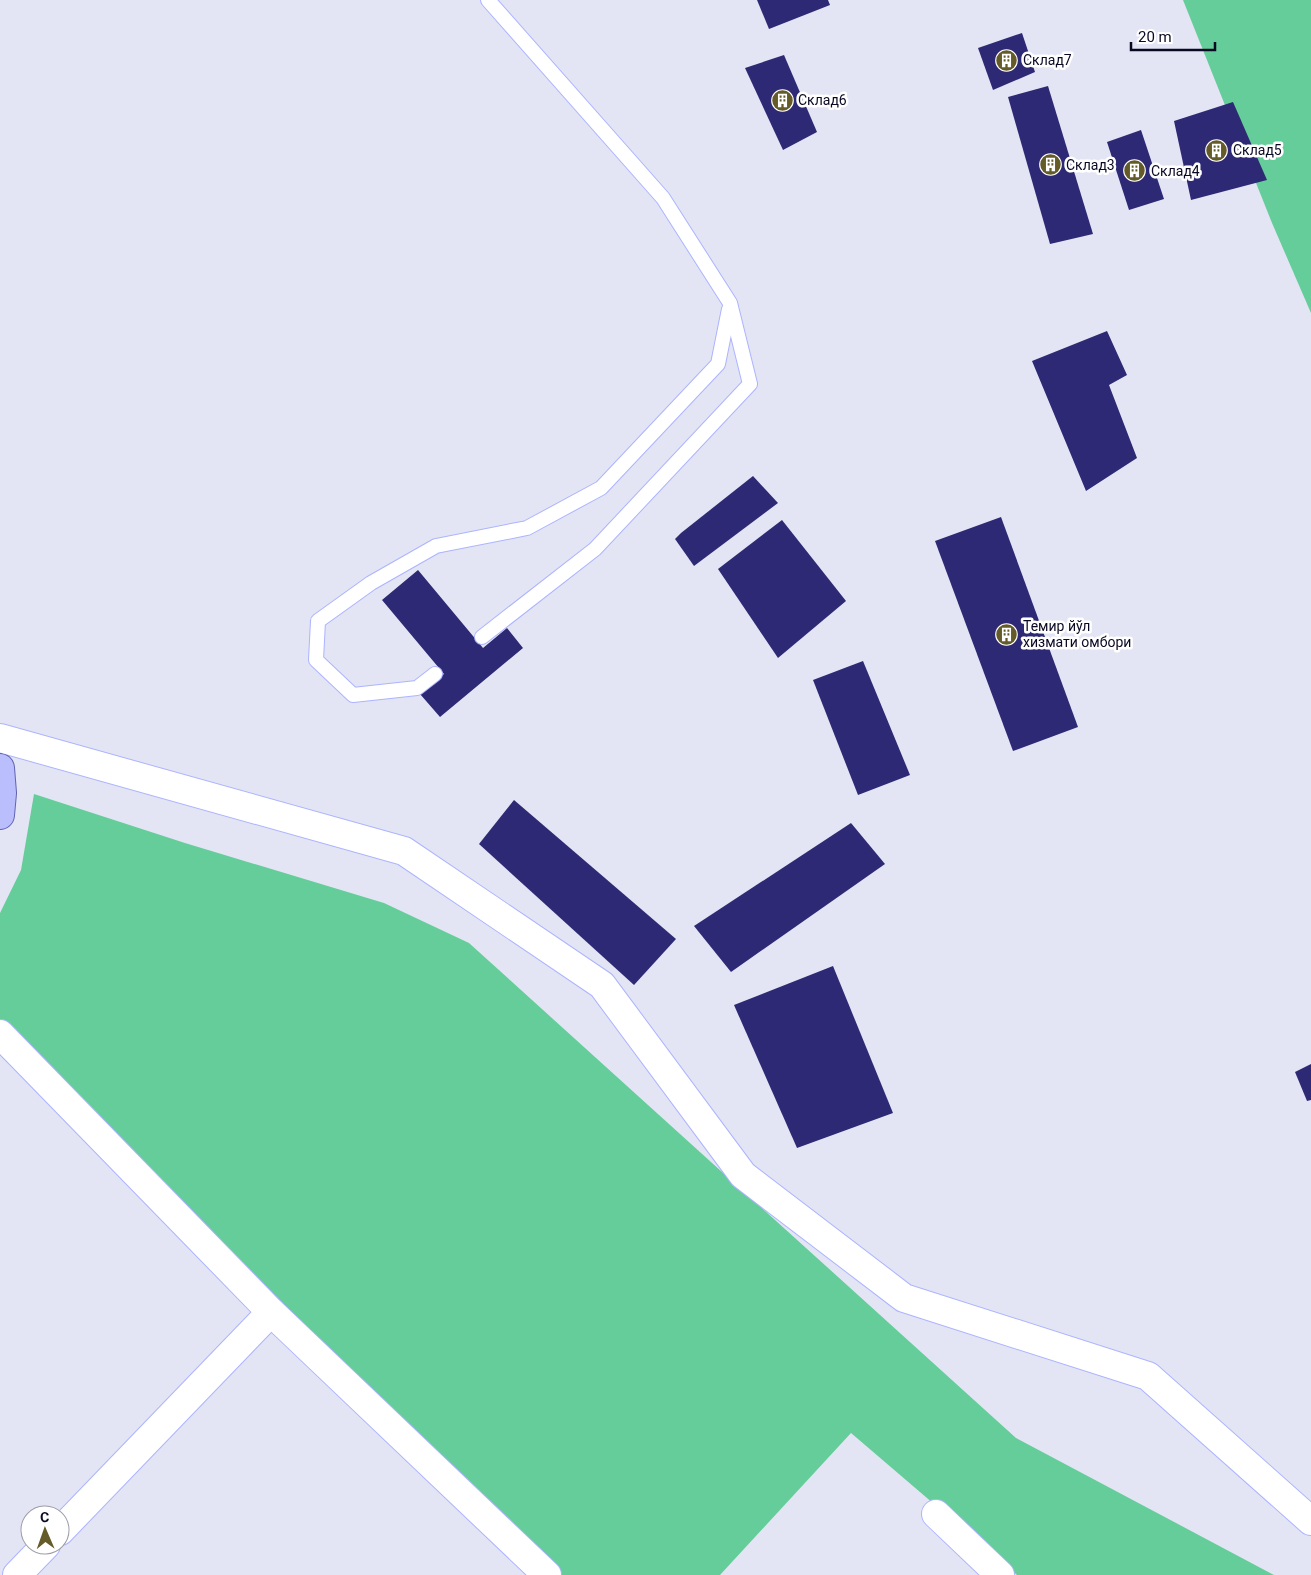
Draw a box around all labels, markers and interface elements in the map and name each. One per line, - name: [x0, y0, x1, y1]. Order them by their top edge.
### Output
- scale bar: [1131, 20, 1215, 52]
- text: 20 m: [1138, 28, 1172, 46]
- building icon: Склад7: [995, 48, 1019, 72]
- place label: Склад7: [1023, 52, 1072, 68]
- building icon: Склад6: [770, 88, 794, 112]
- place label: Склад6: [798, 92, 847, 108]
- building icon: Склад5: [1205, 138, 1229, 162]
- place label: Склад5: [1233, 142, 1282, 158]
- building icon: Склад3: [1038, 153, 1062, 177]
- place label: Склад3: [1066, 157, 1115, 173]
- building icon: Склад4: [1123, 159, 1147, 183]
- place label: Склад4: [1151, 163, 1200, 179]
- place label: Темир йўл хизмати омбори: [1023, 618, 1131, 650]
- building icon: Темир йўл хизмати омбори: [995, 622, 1019, 646]
- north arrow: [20, 1505, 70, 1555]
- text: С: [40, 1509, 49, 1525]

